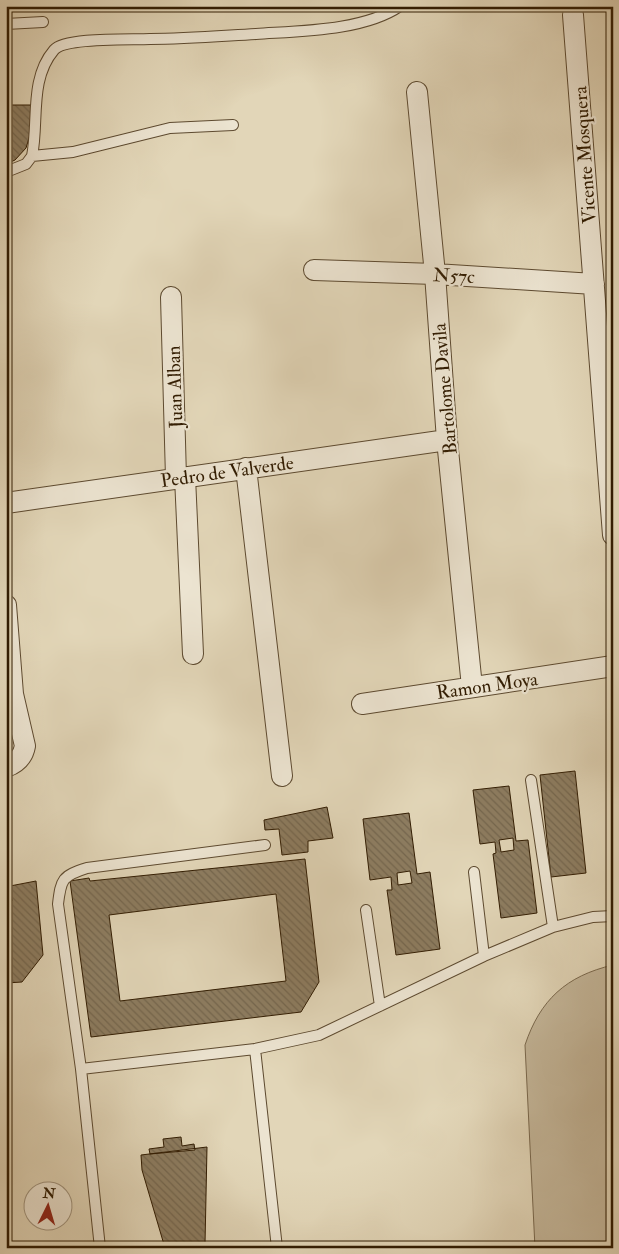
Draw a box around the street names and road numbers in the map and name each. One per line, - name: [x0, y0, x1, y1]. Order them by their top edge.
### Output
- street label: Vicente Mosquera: [568, 85, 602, 225]
- street label: N57c: [432, 263, 476, 289]
- street label: Bartolome Davila: [427, 322, 463, 456]
- street label: Juan Alban: [162, 345, 188, 430]
- street label: Pedro de Valverde: [159, 451, 295, 493]
- street label: Ramon Moya: [435, 667, 540, 705]

